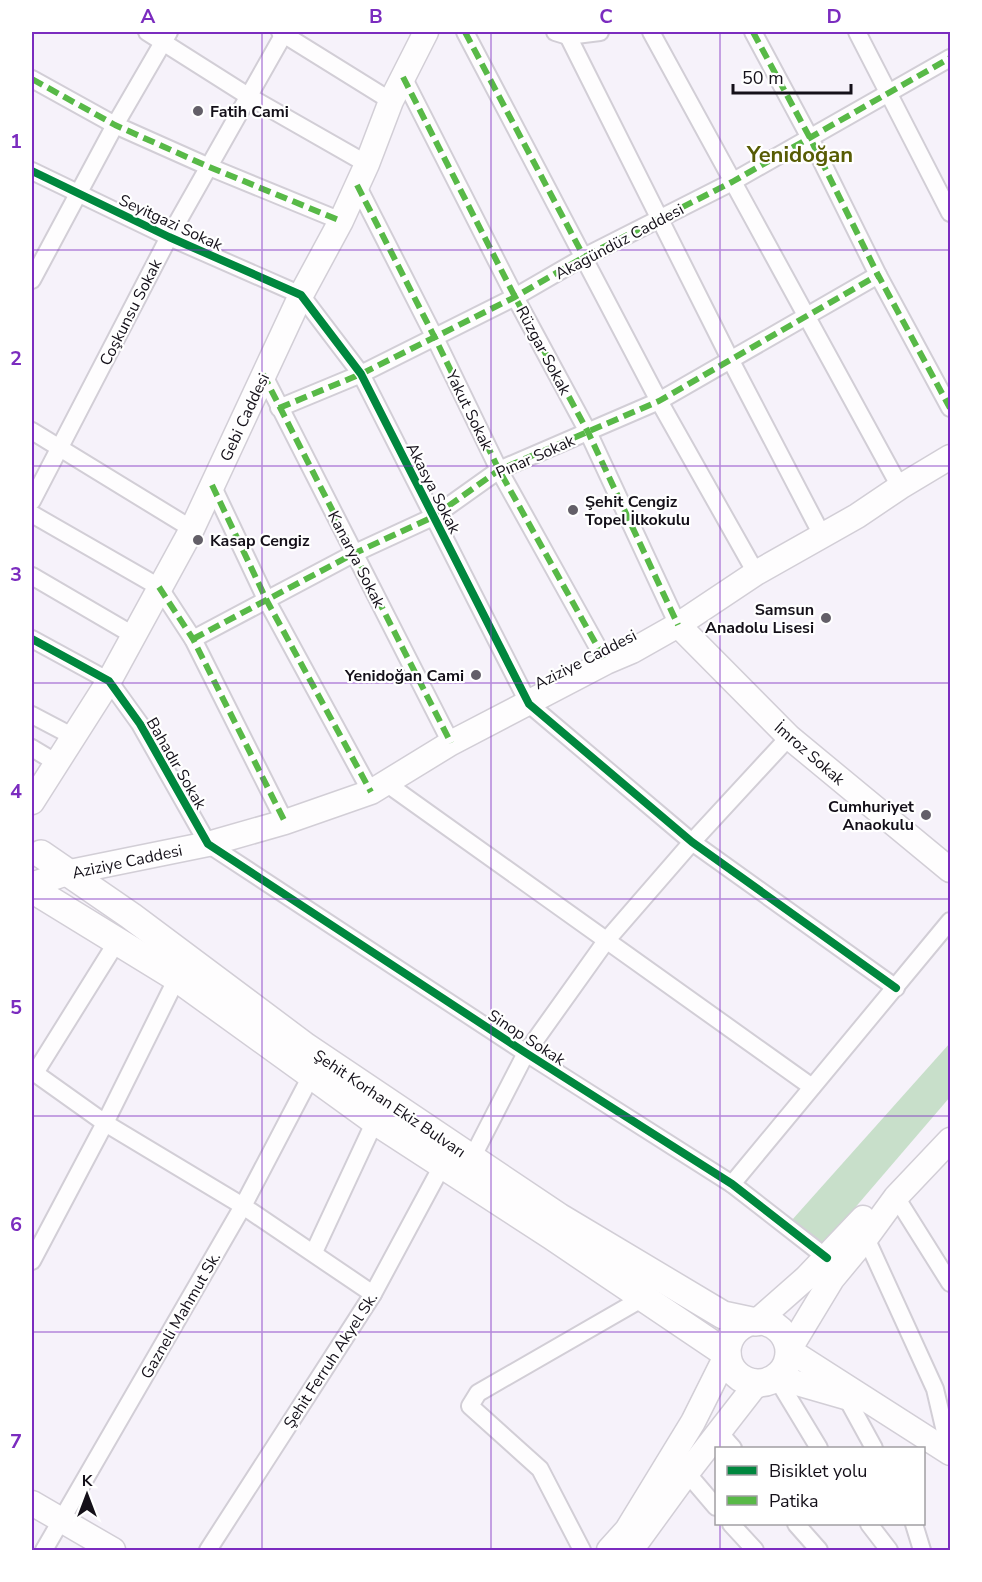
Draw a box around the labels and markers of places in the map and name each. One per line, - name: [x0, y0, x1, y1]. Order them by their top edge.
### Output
- place label: Fatih Cami: [210, 101, 289, 123]
- marker: Fatih Cami: [191, 104, 205, 118]
- place label: Şehit Cengiz Topel İlkokulu: [585, 491, 690, 531]
- marker: Şehit Cengiz Topel İlkokulu: [566, 503, 580, 517]
- place label: Kasap Cengiz: [210, 530, 310, 552]
- marker: Kasap Cengiz: [191, 533, 205, 547]
- place label: Samsun Anadolu Lisesi: [705, 599, 814, 639]
- marker: Samsun Anadolu Lisesi: [819, 611, 833, 625]
- place label: Yenidoğan Cami: [344, 665, 464, 687]
- marker: Yenidoğan Cami: [469, 668, 483, 682]
- place label: Cumhuriyet Anaokulu: [828, 796, 915, 836]
- marker: Cumhuriyet Anaokulu: [919, 808, 933, 822]

